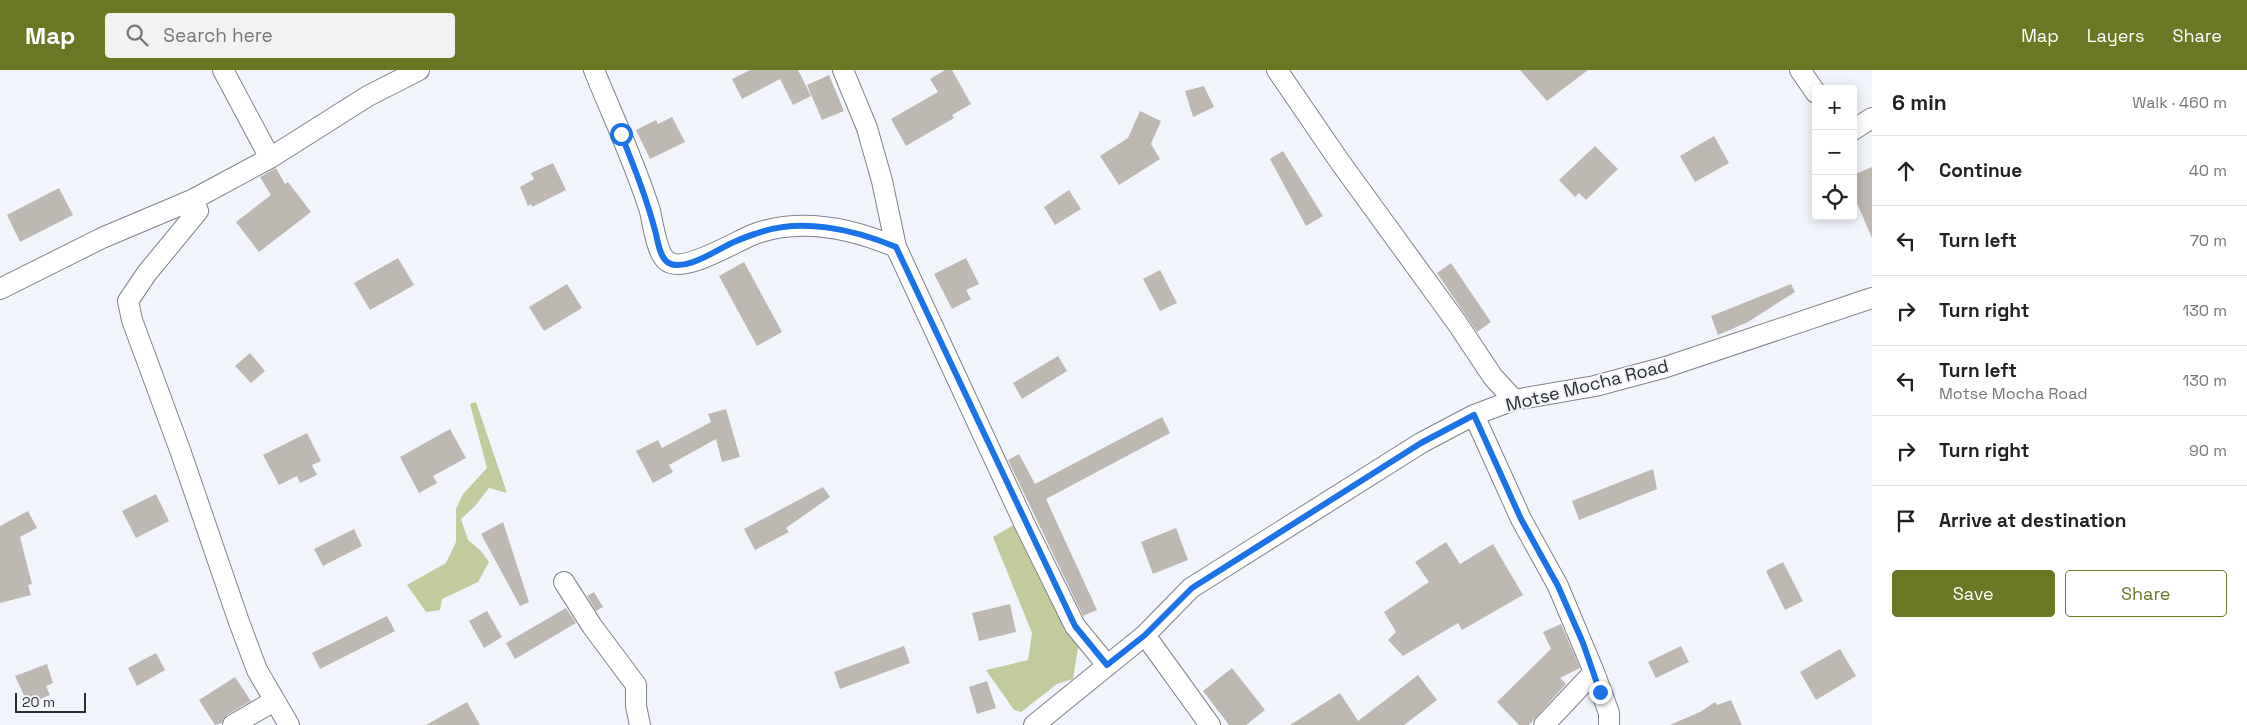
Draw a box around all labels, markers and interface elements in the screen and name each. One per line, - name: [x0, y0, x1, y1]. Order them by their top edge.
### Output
- search box: [105, 13, 455, 58]
- text: Map: [25, 20, 75, 51]
- icon: search: [123, 21, 151, 49]
- text: Search here: [163, 23, 273, 48]
- text: Map: [2021, 24, 2059, 47]
- text: Layers: [2087, 24, 2144, 47]
- text: Share: [2172, 24, 2222, 47]
- map controls: [1812, 85, 1857, 220]
- button: +: [1812, 85, 1857, 130]
- text: 6 min: [1892, 89, 1947, 116]
- text: Walk · 460 m: [2132, 92, 2227, 113]
- route start: [610, 123, 633, 146]
- button: −: [1812, 130, 1857, 175]
- icon: ahead: [1892, 157, 1920, 185]
- text: Continue: [1939, 158, 2022, 183]
- text: 40 m: [2189, 160, 2227, 181]
- button: locate: [1812, 175, 1857, 220]
- icon: left: [1892, 227, 1920, 255]
- text: Turn left: [1939, 228, 2017, 253]
- text: 70 m: [2190, 230, 2227, 251]
- icon: right: [1892, 297, 1920, 325]
- text: Turn right: [1939, 298, 2029, 323]
- text: 130 m: [2183, 300, 2227, 321]
- street label: Motse Mocha Road: [1503, 354, 1671, 416]
- text: Turn left: [1939, 358, 2017, 383]
- icon: left: [1892, 367, 1920, 395]
- text: 130 m: [2183, 370, 2227, 391]
- text: Motse Mocha Road: [1939, 383, 2087, 404]
- icon: right: [1892, 437, 1920, 465]
- text: Turn right: [1939, 438, 2029, 463]
- text: 90 m: [2189, 440, 2227, 461]
- icon: arrive: [1892, 507, 1920, 535]
- text: Arrive at destination: [1939, 508, 2127, 533]
- button: Save: [1892, 570, 2055, 617]
- button: Share: [2065, 570, 2227, 617]
- route end: [1589, 681, 1612, 704]
- scale bar: [15, 690, 86, 713]
- text: 20 m: [22, 693, 55, 711]

